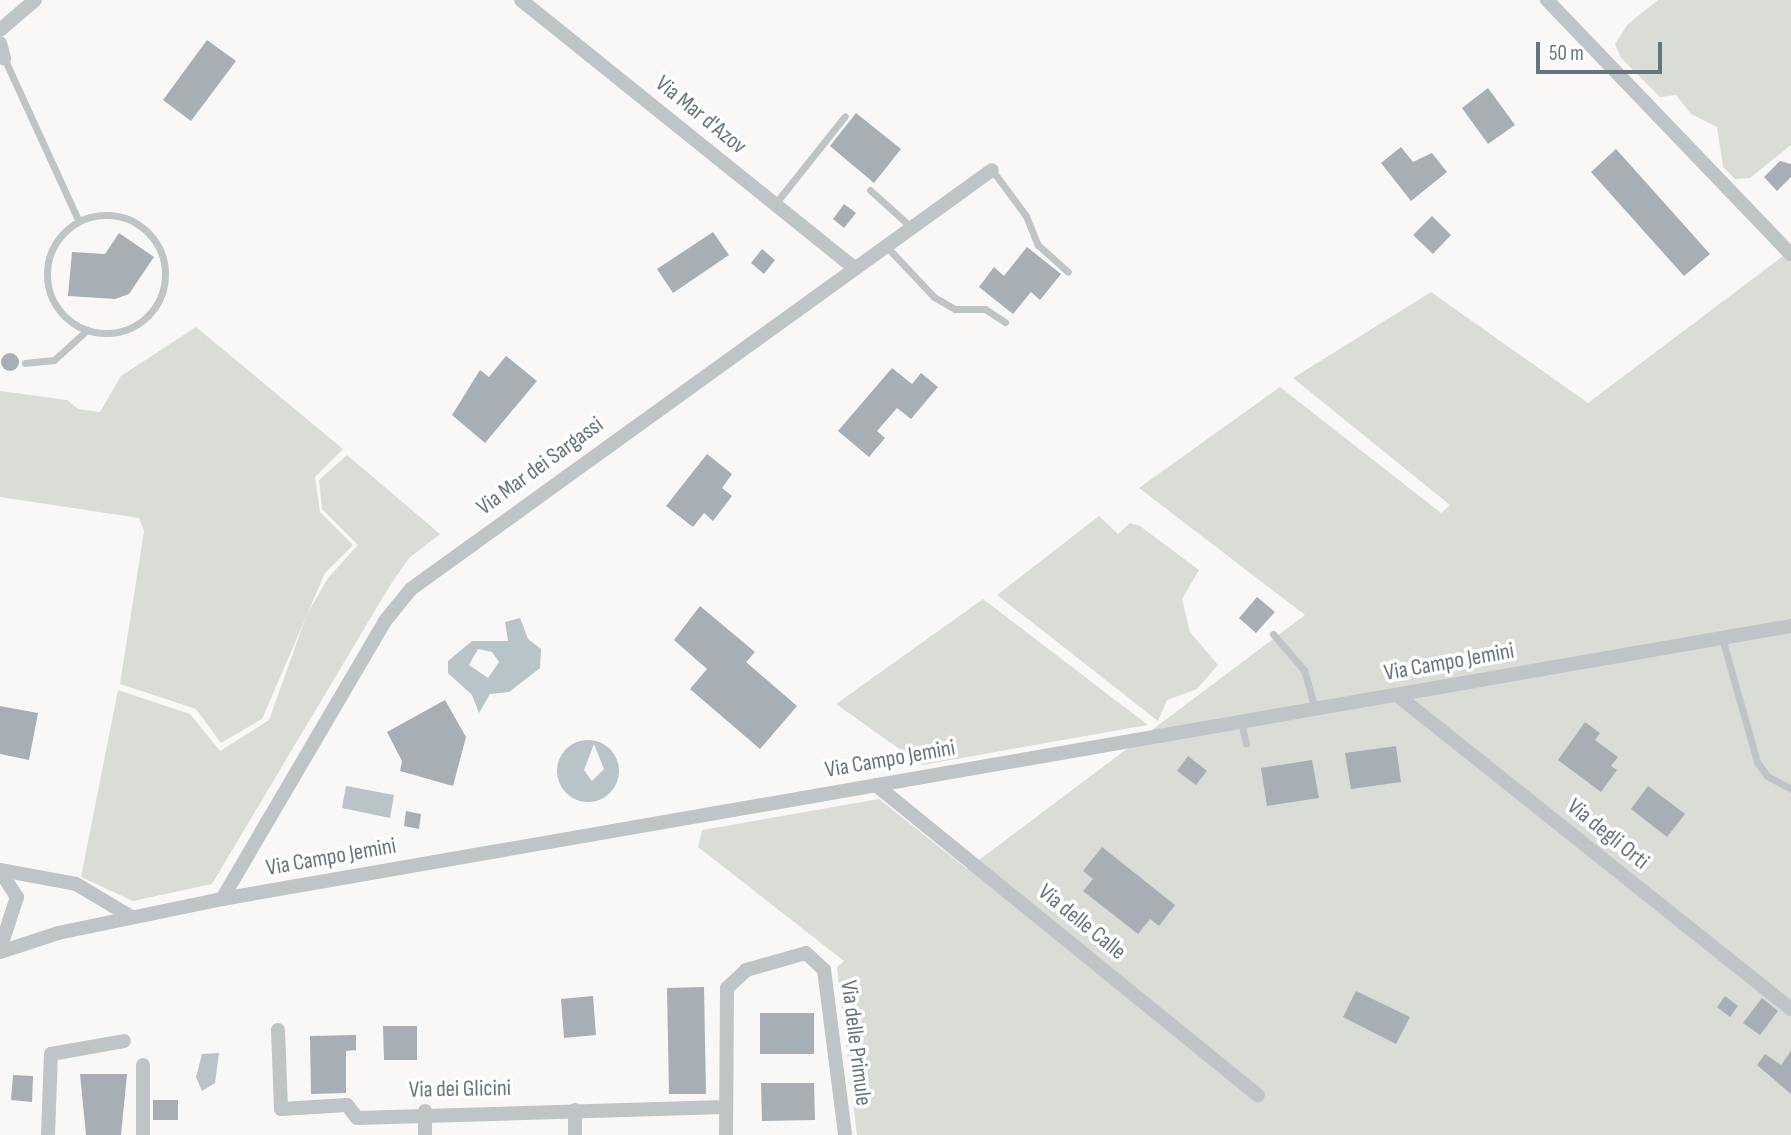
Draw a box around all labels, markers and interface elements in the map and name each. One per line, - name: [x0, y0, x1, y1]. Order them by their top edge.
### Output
- scale bar: [1539, 28, 1665, 72]
- text: 50 m: [1549, 41, 1584, 66]
- street label: Via Mar d'Azov: [650, 70, 752, 160]
- street label: Via Mar dei Sargassi: [471, 411, 609, 521]
- street label: Via Campo Jemini: [1382, 637, 1516, 687]
- street label: Via Campo Jemini: [823, 734, 957, 784]
- street label: Via degli Orti: [1561, 793, 1655, 875]
- street label: Via Campo Jemini: [264, 832, 398, 882]
- street label: Via delle Calle: [1033, 878, 1131, 966]
- street label: Via delle Primule: [835, 979, 877, 1107]
- street label: Via dei Glicini: [409, 1074, 511, 1104]

